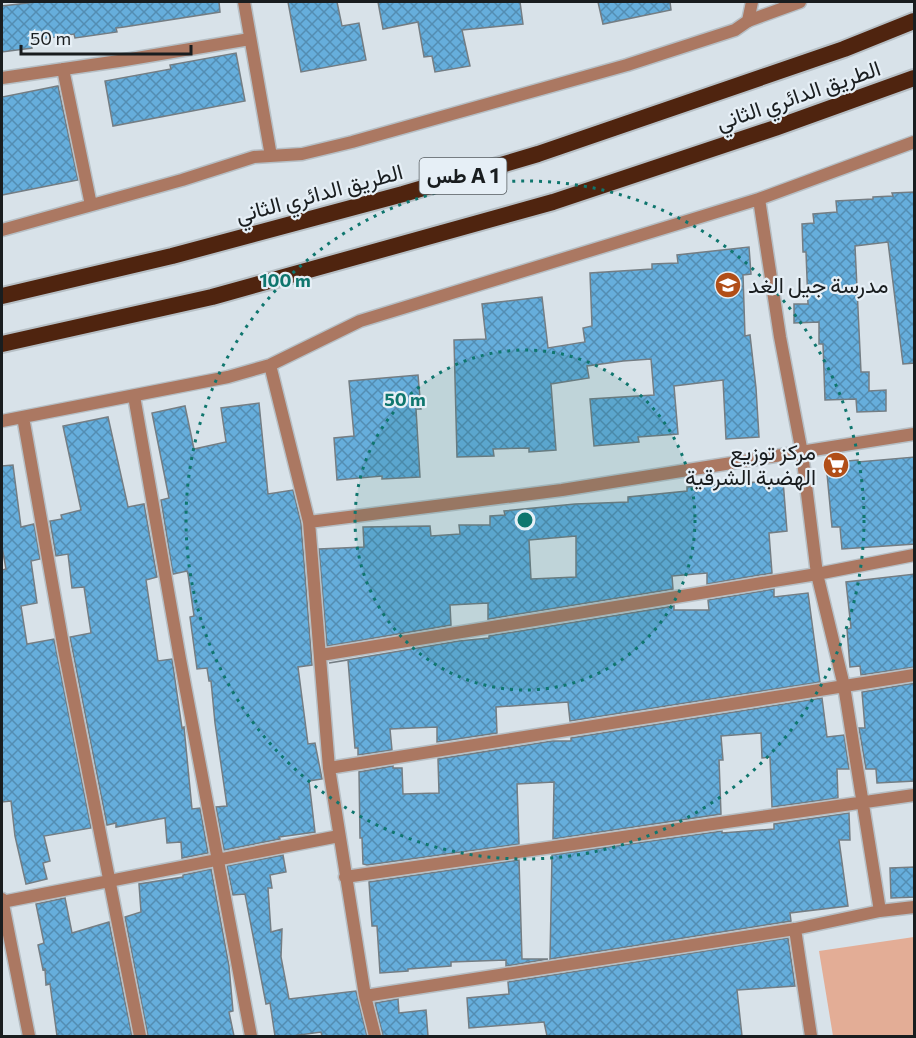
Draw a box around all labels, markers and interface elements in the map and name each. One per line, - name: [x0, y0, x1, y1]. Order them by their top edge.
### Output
- scale bar: [21, 18, 190, 56]
- text: 50 m: [30, 27, 71, 49]
- street label: الطريق الدائري الثاني: [712, 54, 886, 141]
- street label: الطريق الدائري الثاني: [232, 157, 407, 234]
- road number: طس A 1: [420, 158, 506, 194]
- text: 100 m: [259, 269, 311, 291]
- school or university icon: مدرسة جيل الغد: [713, 270, 743, 300]
- place label: مدرسة جيل الغد: [748, 271, 888, 299]
- text: 50 m: [384, 388, 426, 410]
- place label: مركز توزيع الهضبة الشرقية: [685, 438, 816, 491]
- supermarket icon: مركز توزيع الهضبة الشرقية: [821, 450, 851, 480]
- centre of rings: [515, 510, 535, 530]

